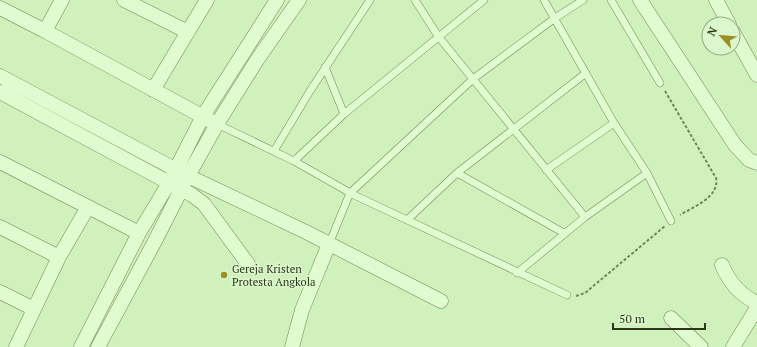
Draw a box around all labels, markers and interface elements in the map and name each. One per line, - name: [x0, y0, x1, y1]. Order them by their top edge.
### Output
- north arrow: [701, 16, 741, 56]
- text: N: [704, 24, 721, 38]
- place label: Gereja Kristen Protesta Angkola: [232, 262, 316, 289]
- marker: Gereja Kristen Protesta Angkola: [219, 270, 229, 280]
- scale bar: [613, 305, 705, 331]
- text: 50 m: [619, 311, 646, 326]

